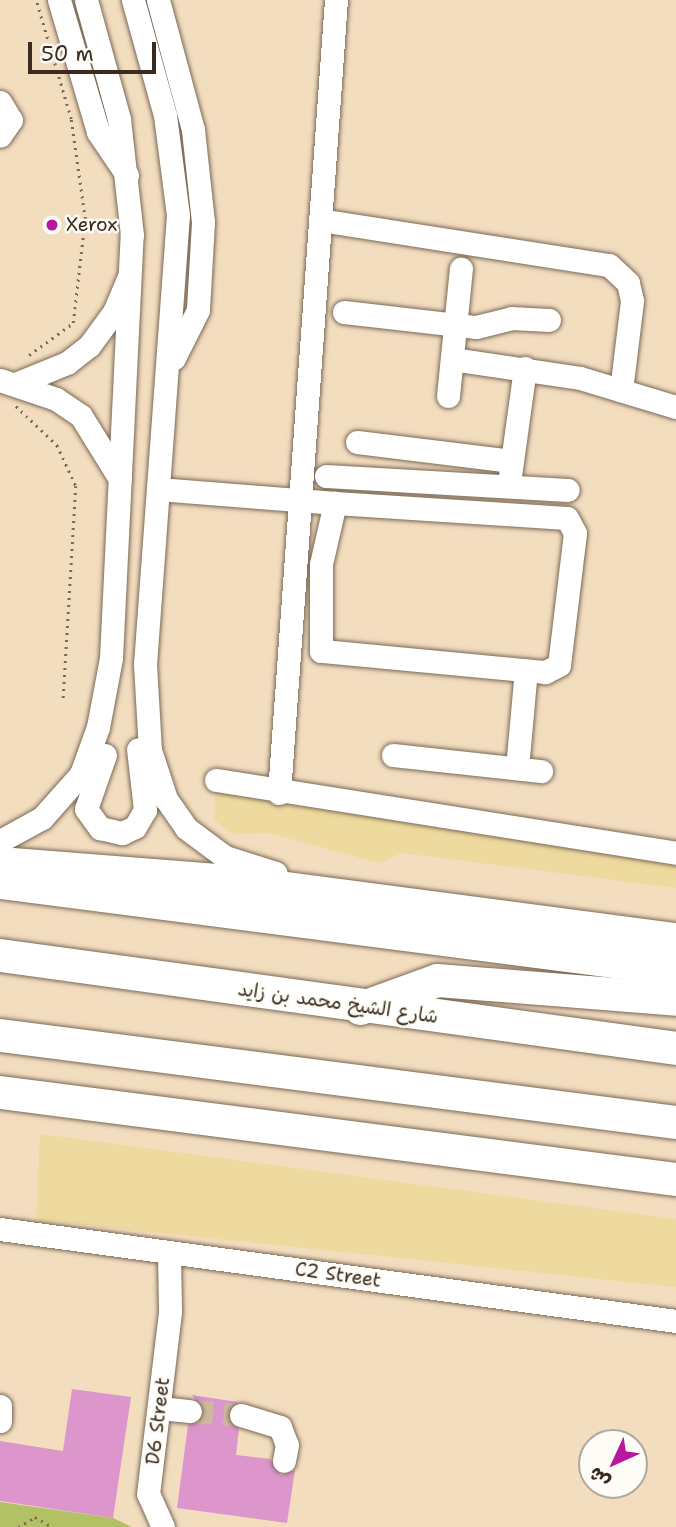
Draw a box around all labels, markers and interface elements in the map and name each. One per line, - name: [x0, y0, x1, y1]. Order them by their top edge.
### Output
- scale bar: [32, 28, 159, 72]
- text: 50 m: [41, 40, 94, 68]
- place label: Xerox: [66, 214, 117, 236]
- marker: Xerox: [44, 217, 60, 233]
- street label: شارع الشيخ محمد بن زايد: [236, 978, 440, 1028]
- street label: C2 Street: [294, 1258, 382, 1292]
- street label: D6 Street: [141, 1376, 175, 1466]
- north arrow: [578, 1429, 648, 1499]
- text: ش: [583, 1462, 615, 1494]

